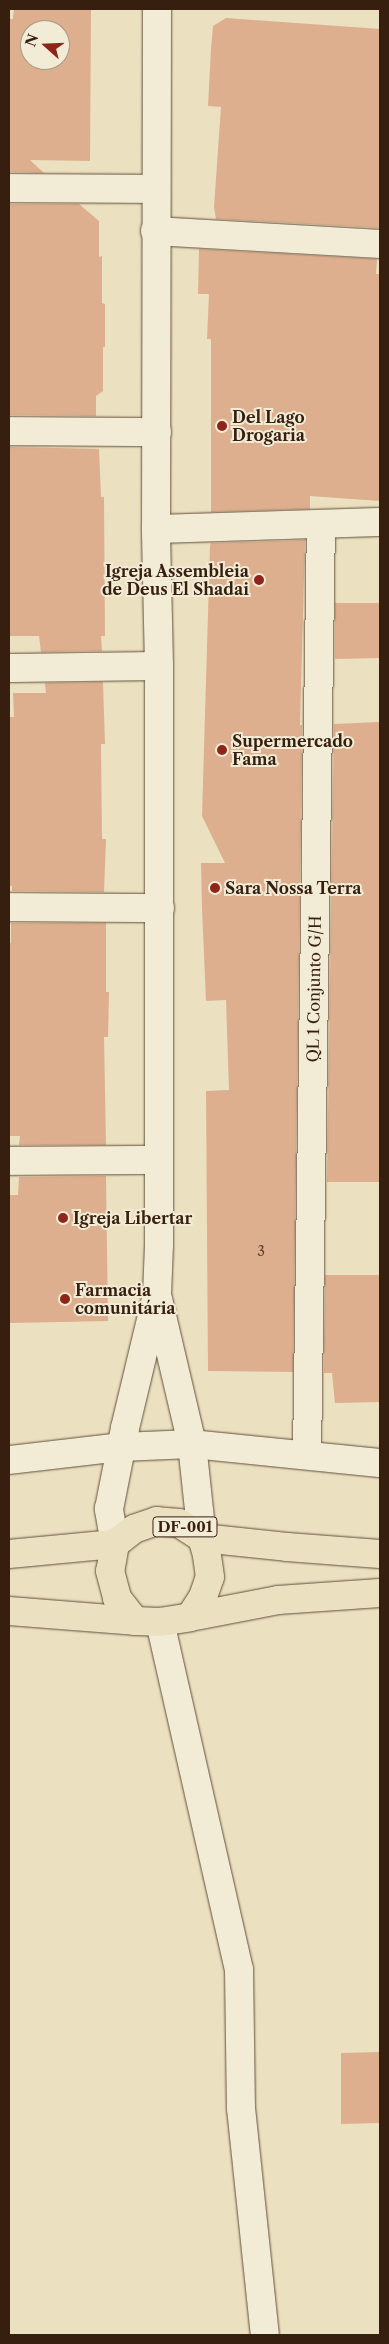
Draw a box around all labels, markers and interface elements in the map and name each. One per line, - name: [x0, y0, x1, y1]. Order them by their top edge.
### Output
- north arrow: [20, 20, 70, 70]
- text: N: [21, 31, 42, 49]
- place label: Del Lago Drogaria: [232, 407, 305, 445]
- marker: Del Lago Drogaria: [216, 420, 228, 432]
- place label: Igreja Assembleia de Deus El Shadai: [102, 561, 249, 599]
- marker: Igreja Assembleia de Deus El Shadai: [253, 574, 265, 586]
- place label: Supermercado Fama: [232, 731, 353, 769]
- marker: Supermercado Fama: [216, 744, 228, 756]
- place label: Sara Nossa Terra: [225, 878, 362, 898]
- marker: Sara Nossa Terra: [209, 882, 221, 894]
- street label: QL 1 Conjunto G/H: [303, 915, 325, 1063]
- place label: Igreja Libertar: [73, 1208, 193, 1228]
- marker: Igreja Libertar: [57, 1212, 69, 1224]
- house number: 3: [257, 1243, 265, 1259]
- place label: Farmacia comunitária: [75, 1280, 176, 1318]
- marker: Farmacia comunitária: [59, 1293, 71, 1305]
- road number: DF-001: [151, 1514, 219, 1540]

